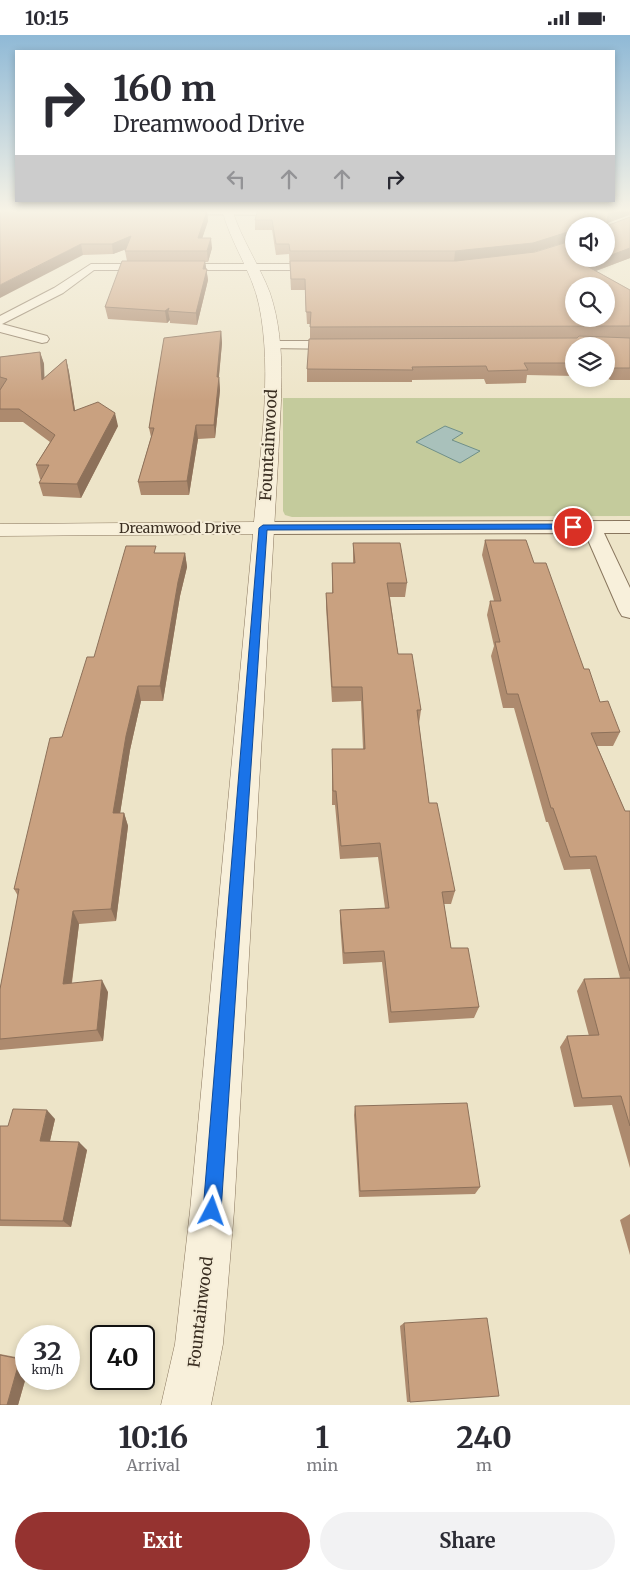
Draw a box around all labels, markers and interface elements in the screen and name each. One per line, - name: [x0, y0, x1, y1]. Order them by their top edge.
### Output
- text: 10:15: [25, 6, 69, 30]
- text: 160 m: [113, 67, 216, 111]
- icon: right: [30, 70, 95, 135]
- text: Dreamwood Drive: [113, 110, 304, 138]
- icon: left: [222, 165, 250, 193]
- icon: ahead: [275, 165, 303, 193]
- icon: ahead: [328, 165, 356, 193]
- icon: right: [381, 165, 409, 193]
- map controls: [565, 217, 615, 387]
- button: sound: [565, 217, 615, 267]
- button: search: [565, 277, 615, 327]
- button: layers: [565, 337, 615, 387]
- street label: Fountainwood: [255, 388, 281, 501]
- pin: [552, 506, 594, 548]
- icon: arrive: [559, 513, 587, 541]
- street label: Dreamwood Drive: [119, 519, 241, 537]
- position arrow: [185, 1184, 237, 1236]
- street label: Fountainwood: [183, 1255, 217, 1369]
- speed limit sign: 40: [90, 1325, 155, 1390]
- text: 32: [33, 1335, 62, 1367]
- text: km/h: [32, 1362, 63, 1377]
- text: 10:16: [118, 1418, 188, 1456]
- text: 1: [315, 1418, 329, 1456]
- text: 240: [456, 1418, 512, 1456]
- text: Arrival: [126, 1455, 180, 1475]
- text: min: [306, 1455, 338, 1475]
- text: m: [476, 1455, 492, 1475]
- button: Exit: [15, 1512, 310, 1570]
- button: Share: [320, 1512, 615, 1570]

